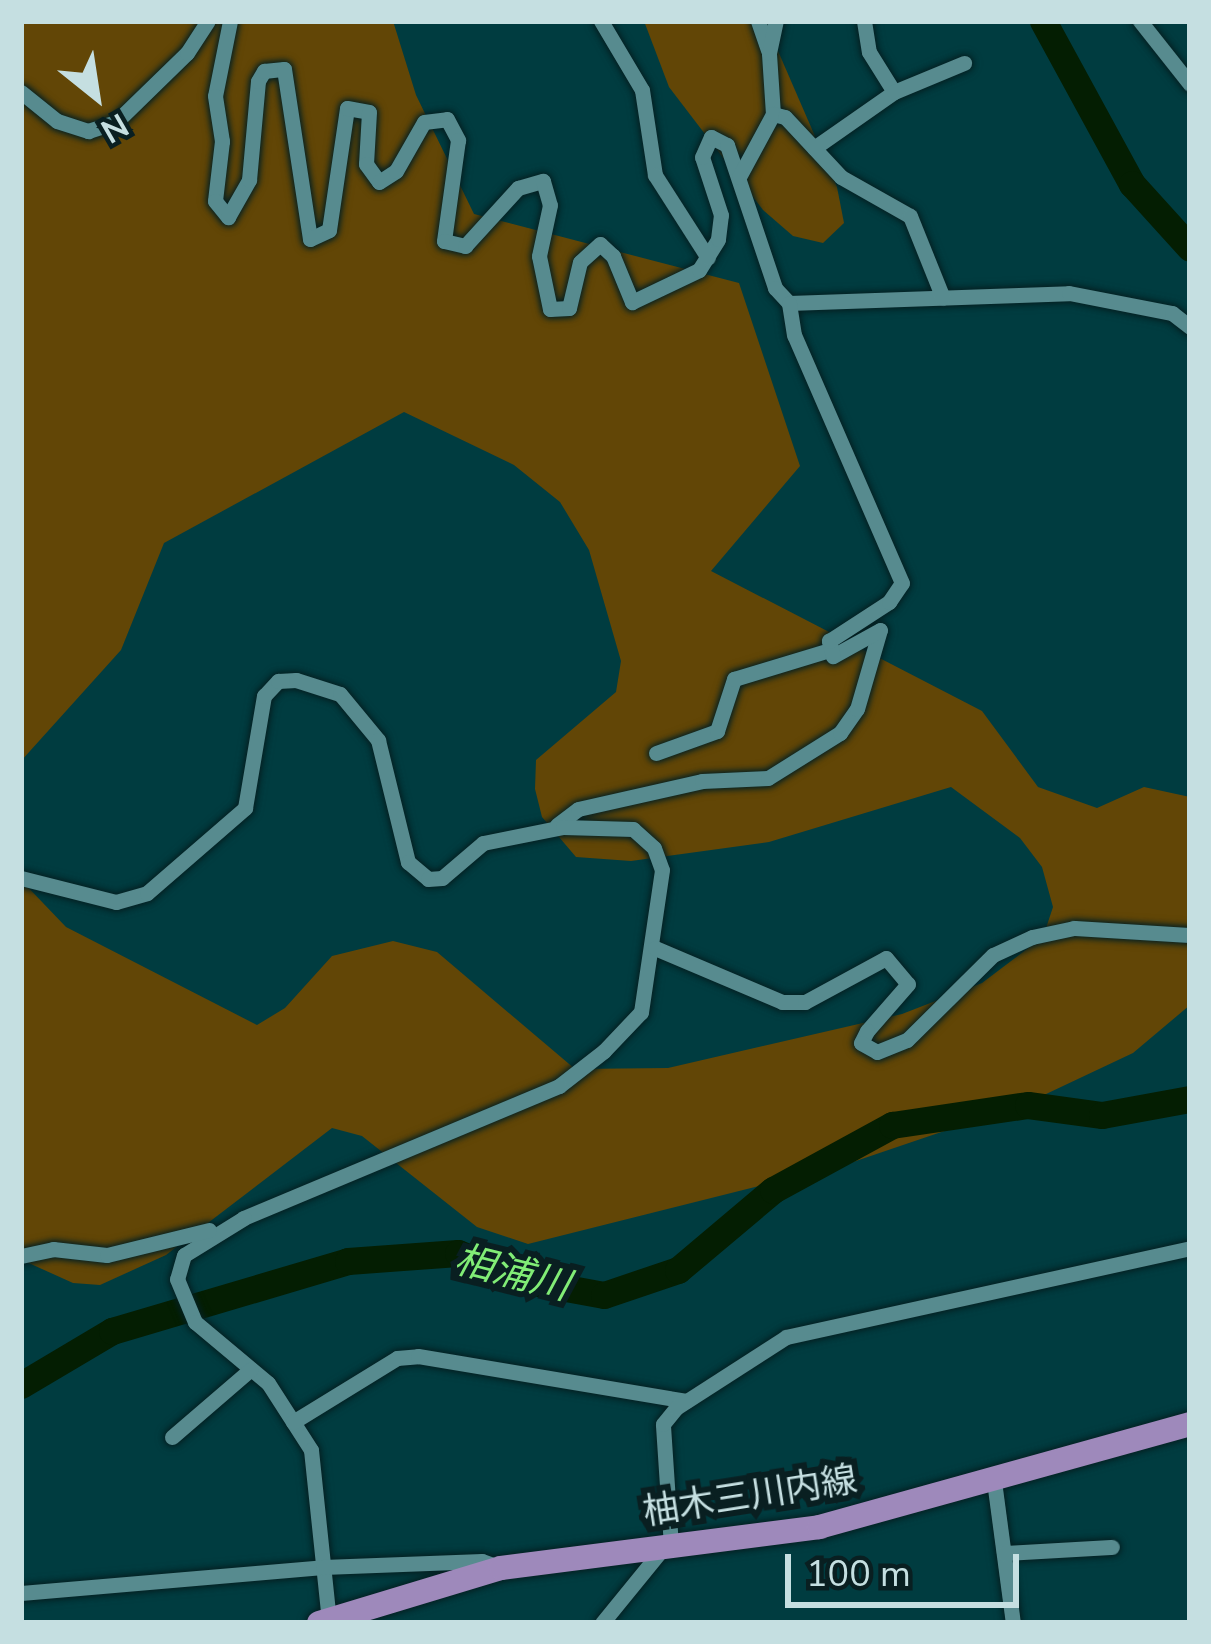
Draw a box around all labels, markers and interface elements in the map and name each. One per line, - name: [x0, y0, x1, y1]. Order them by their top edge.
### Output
- north arrow: [36, 36, 156, 156]
- text: N: [92, 102, 136, 153]
- water label: 相浦川: [450, 1237, 574, 1311]
- street label: 柚木三川内線: [640, 1458, 860, 1534]
- scale bar: [791, 1530, 1025, 1604]
- text: 100 m: [806, 1550, 911, 1599]

